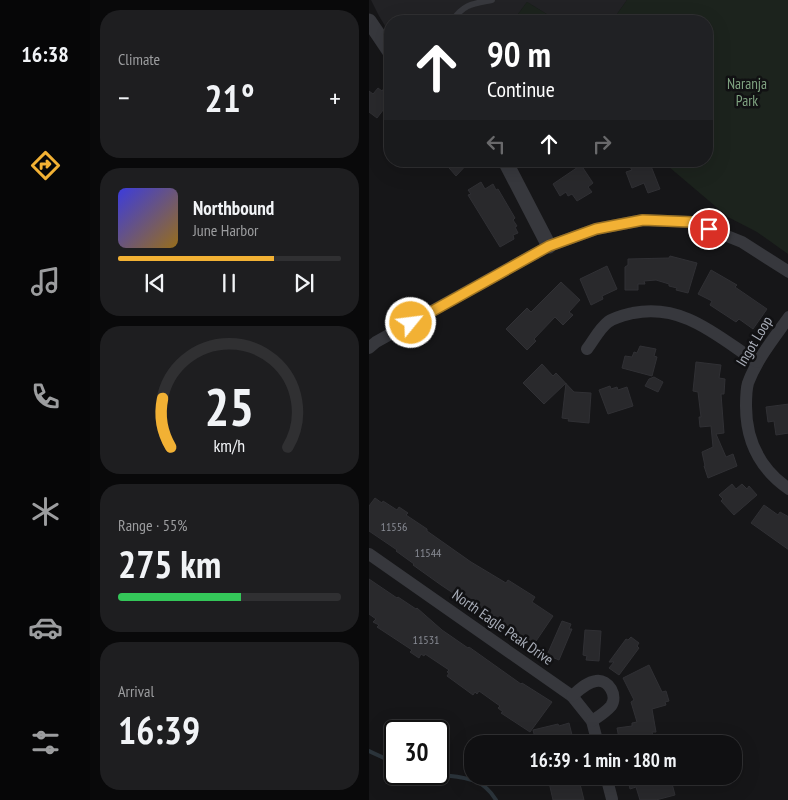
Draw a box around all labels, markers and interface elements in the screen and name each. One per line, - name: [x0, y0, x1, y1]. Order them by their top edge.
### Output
- text: 90 m: [487, 31, 551, 77]
- icon: ahead: [404, 35, 469, 100]
- text: 16:38: [21, 40, 69, 68]
- text: Climate: [118, 49, 160, 69]
- text: 21°: [204, 73, 255, 122]
- park label: Naranja Park: [727, 74, 767, 110]
- text: Continue: [487, 75, 555, 103]
- text: −: [118, 79, 130, 116]
- text: +: [329, 79, 341, 116]
- icon: left: [482, 130, 510, 158]
- icon: ahead: [535, 130, 563, 158]
- icon: right: [588, 130, 616, 158]
- icon: directions: [28, 148, 63, 183]
- text: Northbound: [193, 196, 274, 220]
- pin: [688, 208, 730, 250]
- icon: arrive: [695, 215, 723, 243]
- text: June Harbor: [193, 220, 258, 240]
- icon: music: [28, 264, 63, 299]
- icon: previous: [141, 269, 169, 297]
- icon: pause: [215, 269, 243, 297]
- icon: next: [290, 269, 318, 297]
- position arrow: [384, 296, 436, 348]
- street label: Ingot Loop: [732, 312, 776, 370]
- text: 25: [205, 373, 254, 440]
- icon: phone: [28, 379, 63, 414]
- text: km/h: [214, 434, 245, 457]
- icon: climate: [28, 494, 63, 529]
- text: Range · 55%: [118, 515, 187, 535]
- house number: 11556: [380, 519, 408, 534]
- text: 275 km: [118, 539, 221, 588]
- house number: 11544: [414, 545, 442, 560]
- street label: North Eagle Peak Drive: [449, 585, 557, 669]
- icon: car: [28, 610, 63, 645]
- house number: 11531: [412, 632, 440, 647]
- text: Arrival: [118, 681, 154, 701]
- text: 16:39: [118, 705, 200, 754]
- speed limit sign: 30: [384, 720, 449, 785]
- icon: filters: [28, 725, 63, 760]
- text: 16:39 · 1 min · 180 m: [530, 748, 676, 772]

